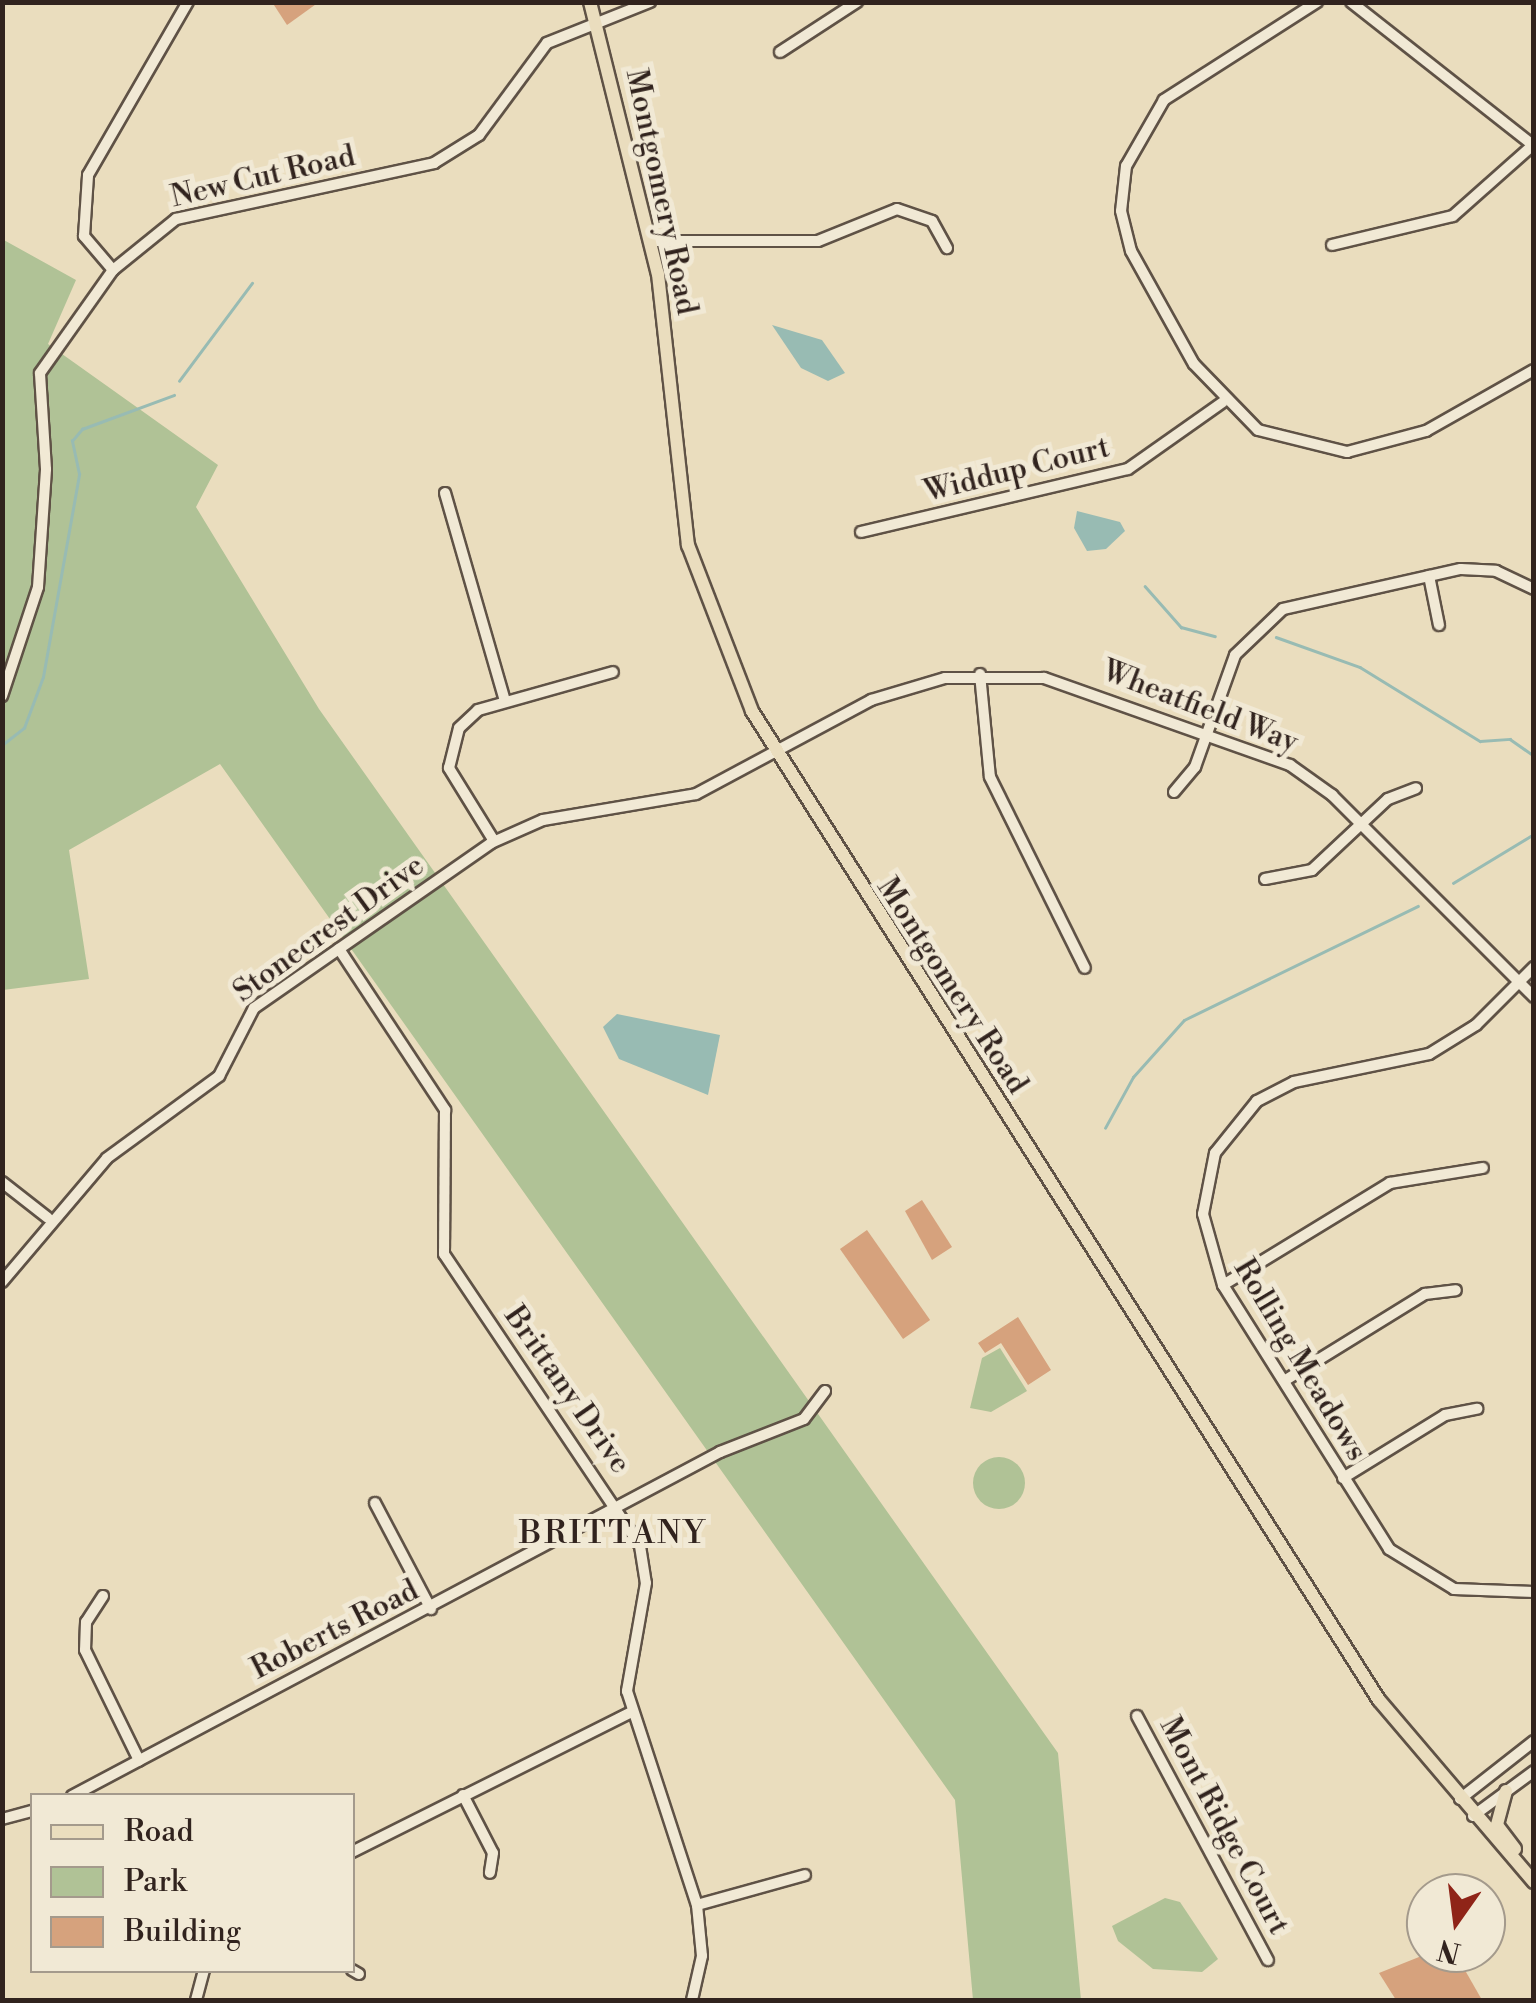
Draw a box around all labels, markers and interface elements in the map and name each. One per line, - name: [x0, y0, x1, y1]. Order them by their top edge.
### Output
- street label: Montgomery Road: [617, 66, 705, 318]
- street label: New Cut Road: [167, 138, 359, 216]
- street label: Widdup Court: [921, 430, 1113, 510]
- street label: Wheatfield Way: [1097, 653, 1303, 761]
- street label: Stonecrest Drive: [227, 848, 431, 1010]
- street label: Montgomery Road: [869, 871, 1035, 1101]
- street label: Rolling Meadows: [1226, 1253, 1374, 1467]
- street label: Brittany Drive: [496, 1299, 638, 1481]
- district label: BRITTANY: [519, 1514, 707, 1552]
- street label: Roberts Road: [245, 1572, 425, 1688]
- street label: Mont Ridge Court: [1151, 1711, 1297, 1941]
- legend: [30, 1793, 355, 1973]
- text: Road: [124, 1813, 194, 1851]
- text: Park: [124, 1863, 186, 1901]
- north arrow: [1406, 1873, 1506, 1973]
- text: Building: [124, 1913, 241, 1951]
- text: N: [1434, 1931, 1464, 1970]

